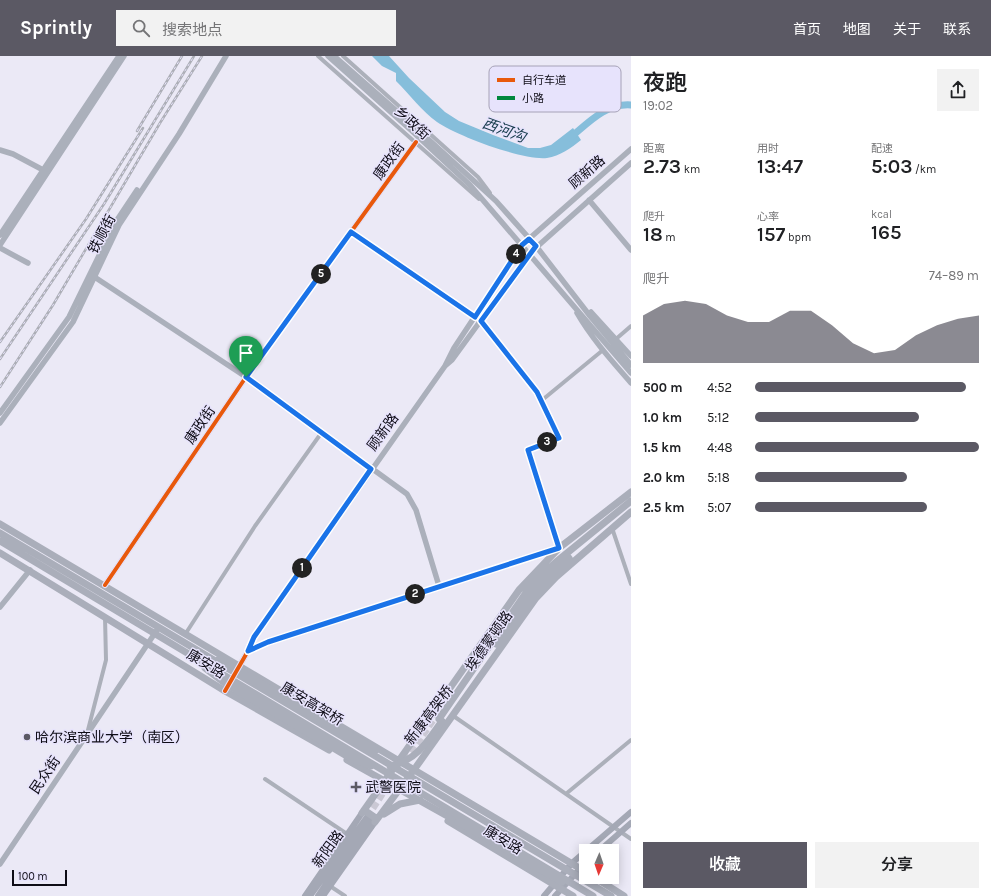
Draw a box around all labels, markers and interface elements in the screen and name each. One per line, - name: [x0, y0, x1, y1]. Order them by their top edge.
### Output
- search box: [116, 10, 396, 46]
- text: Sprintly: [20, 17, 92, 39]
- icon: search: [130, 17, 152, 39]
- text: 搜索地点: [162, 21, 222, 39]
- text: 首页: [793, 21, 821, 38]
- text: 地图: [843, 21, 871, 38]
- text: 关于: [893, 21, 921, 38]
- text: 联系: [943, 21, 971, 38]
- legend: [489, 66, 621, 112]
- button: share: [937, 69, 979, 111]
- text: 夜跑: [643, 70, 687, 96]
- text: 自行车道: [522, 74, 566, 87]
- text: 小路: [522, 92, 544, 105]
- text: 19:02: [643, 98, 673, 113]
- street label: 乡政街: [391, 103, 433, 143]
- water label: 西河沟: [480, 114, 530, 147]
- street label: 康政街: [370, 139, 408, 183]
- text: 距离: [643, 142, 665, 155]
- text: 用时: [757, 142, 779, 155]
- text: 配速: [871, 142, 893, 155]
- street label: 顾新路: [566, 152, 608, 192]
- text: 2.73: [643, 155, 681, 178]
- text: 13:47: [757, 155, 803, 178]
- text: 5:03: [871, 155, 912, 178]
- text: km: [681, 163, 700, 176]
- text: /km: [912, 163, 936, 176]
- text: kcal: [871, 208, 892, 221]
- text: 爬升: [643, 210, 665, 223]
- text: 心率: [757, 210, 779, 223]
- street label: 铁顺街: [85, 211, 119, 257]
- text: 165: [871, 221, 901, 244]
- text: 18: [643, 223, 663, 246]
- text: 157: [757, 223, 785, 246]
- text: m: [663, 231, 676, 244]
- text: bpm: [785, 231, 811, 244]
- pin: 4: [506, 244, 526, 264]
- text: 4: [513, 247, 519, 260]
- pin: 5: [311, 264, 331, 284]
- text: 5: [318, 267, 324, 280]
- text: 74–89 m: [929, 268, 979, 283]
- text: 爬升: [643, 271, 669, 286]
- pin: [229, 336, 263, 377]
- icon: arrive: [235, 342, 257, 364]
- text: 500 m: [643, 380, 683, 395]
- text: 4:52: [707, 380, 732, 395]
- street label: 康政街: [181, 403, 219, 447]
- street label: 顾新路: [364, 410, 402, 454]
- text: 1.0 km: [643, 410, 682, 425]
- text: 5:12: [707, 410, 729, 425]
- pin: 3: [537, 432, 557, 452]
- text: 3: [544, 435, 550, 448]
- text: 1.5 km: [643, 440, 681, 455]
- text: 4:48: [707, 440, 733, 455]
- text: 2.0 km: [643, 470, 685, 485]
- text: 5:18: [707, 470, 730, 485]
- text: 2.5 km: [643, 500, 685, 515]
- text: 5:07: [707, 500, 731, 515]
- pin: 1: [292, 558, 312, 578]
- text: 1: [300, 561, 304, 574]
- pin: 2: [405, 584, 425, 604]
- text: 2: [412, 587, 418, 600]
- street label: 埃德蒙顿路: [462, 607, 516, 675]
- street label: 康安路: [184, 646, 228, 682]
- street label: 康安高架桥: [278, 679, 346, 729]
- street label: 新康高架桥: [401, 682, 457, 748]
- place label: 哈尔滨商业大学（南区）: [35, 729, 189, 746]
- marker: 哈尔滨商业大学（南区）: [22, 732, 32, 742]
- street label: 民众街: [26, 753, 64, 797]
- place label: 武警医院: [365, 779, 421, 796]
- marker: 武警医院: [350, 781, 362, 793]
- street label: 康安路: [481, 822, 525, 858]
- street label: 新阳路: [309, 827, 347, 871]
- button: 收藏: [643, 842, 807, 888]
- button: 分享: [815, 842, 979, 888]
- north arrow: [579, 844, 619, 884]
- map controls: [579, 844, 619, 884]
- scale bar: [12, 868, 67, 887]
- text: 100 m: [18, 870, 48, 883]

